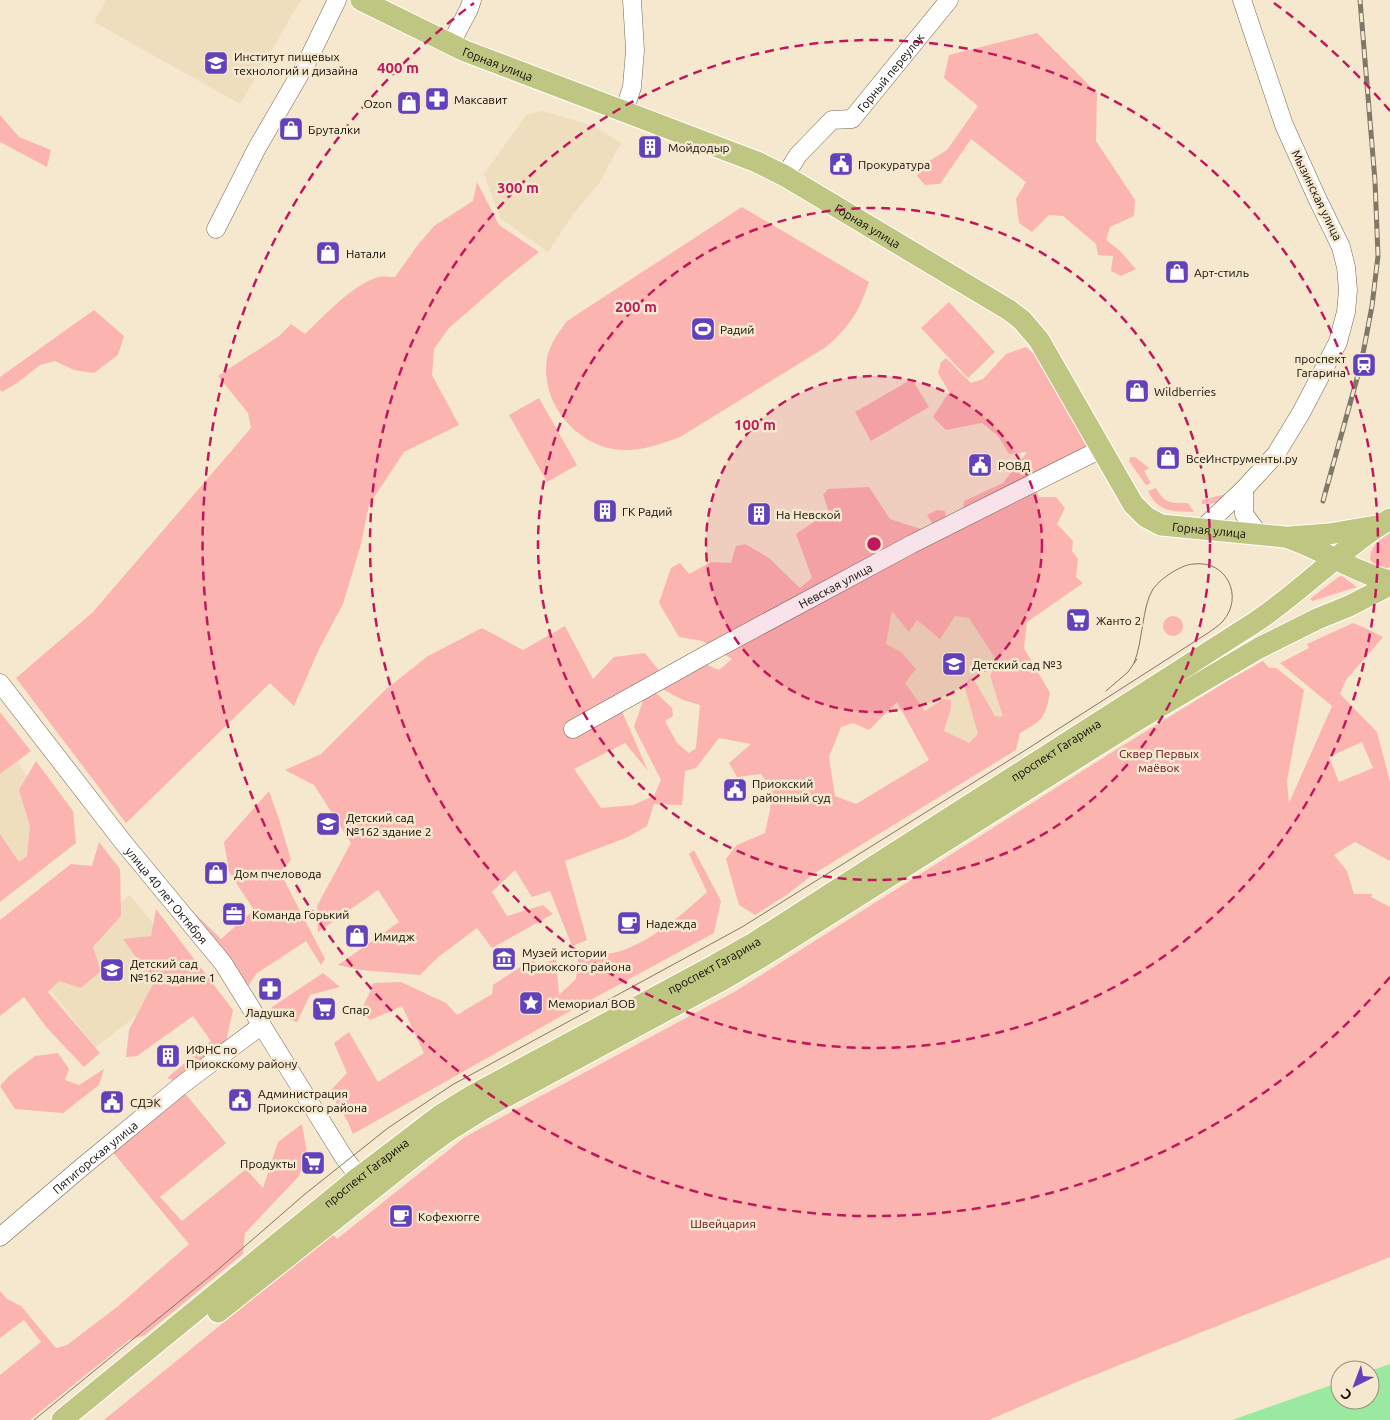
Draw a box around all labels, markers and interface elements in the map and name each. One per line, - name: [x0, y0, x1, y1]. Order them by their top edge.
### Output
- street label: Горный переулок: [854, 30, 926, 114]
- street label: Горная улица: [461, 44, 535, 83]
- school or university icon: Институт пищевых технологий и дизайна: [203, 50, 229, 76]
- place label: Институт пищевых технологий и дизайна: [234, 50, 358, 77]
- text: 400 m: [377, 59, 419, 76]
- pharmacy icon: Максавит: [424, 86, 450, 112]
- shop icon: Ozon: [396, 90, 422, 116]
- place label: Максавит: [454, 93, 508, 106]
- place label: Ozon: [363, 97, 392, 110]
- shop icon: Бруталки: [278, 116, 304, 142]
- place label: Бруталки: [308, 123, 360, 136]
- building icon: Мойдодыр: [637, 134, 663, 160]
- place label: Мойдодыр: [668, 141, 730, 154]
- street label: Мызинская улица: [1289, 148, 1345, 242]
- public building icon: Прокуратура: [828, 151, 854, 177]
- place label: Прокуратура: [858, 158, 930, 171]
- text: 300 m: [497, 179, 539, 196]
- street label: Горная улица: [833, 201, 903, 250]
- shop icon: Натали: [315, 240, 341, 266]
- place label: Натали: [346, 247, 386, 260]
- shop icon: Арт-стиль: [1164, 259, 1190, 285]
- place label: Арт-стиль: [1194, 266, 1249, 279]
- text: 200 m: [615, 298, 657, 315]
- sports icon: Радий: [690, 316, 716, 342]
- place label: Радий: [720, 323, 754, 336]
- place label: проспект Гагарина: [1294, 352, 1347, 379]
- station icon: проспект Гагарина: [1351, 352, 1377, 378]
- shop icon: Wildberries: [1124, 378, 1150, 404]
- place label: Wildberries: [1154, 385, 1216, 398]
- text: 100 m: [734, 416, 776, 433]
- shop icon: ВсеИнструменты.ру: [1155, 445, 1181, 471]
- public building icon: РОВД: [967, 452, 993, 478]
- place label: ВсеИнструменты.ру: [1186, 452, 1298, 465]
- place label: РОВД: [998, 459, 1030, 472]
- building icon: ГК Радий: [592, 498, 618, 524]
- building icon: На Невской: [746, 501, 772, 527]
- place label: ГК Радий: [622, 505, 672, 518]
- place label: На Невской: [776, 508, 841, 521]
- street label: Горная улица: [1172, 520, 1247, 540]
- centre of rings: [865, 535, 883, 553]
- street label: Невская улица: [796, 560, 874, 610]
- supermarket icon: Жанто 2: [1065, 607, 1091, 633]
- place label: Жанто 2: [1096, 614, 1141, 627]
- school or university icon: Детский сад №3: [941, 651, 967, 677]
- place label: Детский сад №3: [972, 658, 1063, 671]
- street label: проспект Гагарина: [1008, 716, 1103, 783]
- park label: Сквер Первых маёвок: [1119, 747, 1199, 774]
- public building icon: Приокский районный суд: [722, 777, 748, 803]
- place label: Приокский районный суд: [752, 777, 830, 804]
- school or university icon: Детский сад №162 здание 2: [315, 811, 341, 837]
- place label: Детский сад №162 здание 2: [346, 811, 431, 838]
- street label: улица 40 лет Октября: [123, 844, 211, 946]
- shop icon: Дом пчеловода: [203, 860, 229, 886]
- place label: Дом пчеловода: [234, 867, 322, 880]
- office icon: Команда Горький: [221, 901, 247, 927]
- place label: Команда Горький: [252, 908, 349, 921]
- cafe icon: Надежда: [616, 910, 642, 936]
- place label: Надежда: [646, 917, 697, 930]
- shop icon: Имидж: [344, 923, 370, 949]
- place label: Имидж: [374, 930, 415, 943]
- street label: проспект Гагарина: [665, 934, 763, 996]
- museum icon: Музей истории Приокского района: [491, 946, 517, 972]
- place label: Музей истории Приокского района: [522, 946, 631, 973]
- school or university icon: Детский сад №162 здание 1: [99, 957, 125, 983]
- place label: Детский сад №162 здание 1: [130, 957, 215, 984]
- pharmacy icon: Ладушка: [257, 976, 283, 1002]
- place icon: Мемориал ВОВ: [518, 990, 544, 1016]
- supermarket icon: Спар: [311, 996, 337, 1022]
- place label: Мемориал ВОВ: [548, 997, 635, 1010]
- place label: Спар: [342, 1003, 369, 1016]
- place label: Ладушка: [245, 1006, 295, 1019]
- building icon: ИФНС по Приокскому району: [155, 1043, 181, 1069]
- place label: ИФНС по Приокскому району: [186, 1043, 298, 1070]
- public building icon: Администрация Приокского района: [227, 1087, 253, 1113]
- place label: Администрация Приокского района: [258, 1087, 367, 1114]
- public building icon: СДЭК: [99, 1089, 125, 1115]
- place label: СДЭК: [130, 1096, 161, 1109]
- street label: Пятигорская улица: [50, 1118, 140, 1196]
- street label: проспект Гагарина: [321, 1135, 411, 1210]
- supermarket icon: Продукты: [300, 1150, 326, 1176]
- place label: Продукты: [240, 1157, 296, 1170]
- cafe icon: Кофехюгге: [388, 1203, 414, 1229]
- place label: Кофехюгге: [418, 1210, 480, 1223]
- park label: Швейцария: [690, 1217, 756, 1230]
- north arrow: [1330, 1360, 1380, 1410]
- text: С: [1338, 1386, 1355, 1404]

